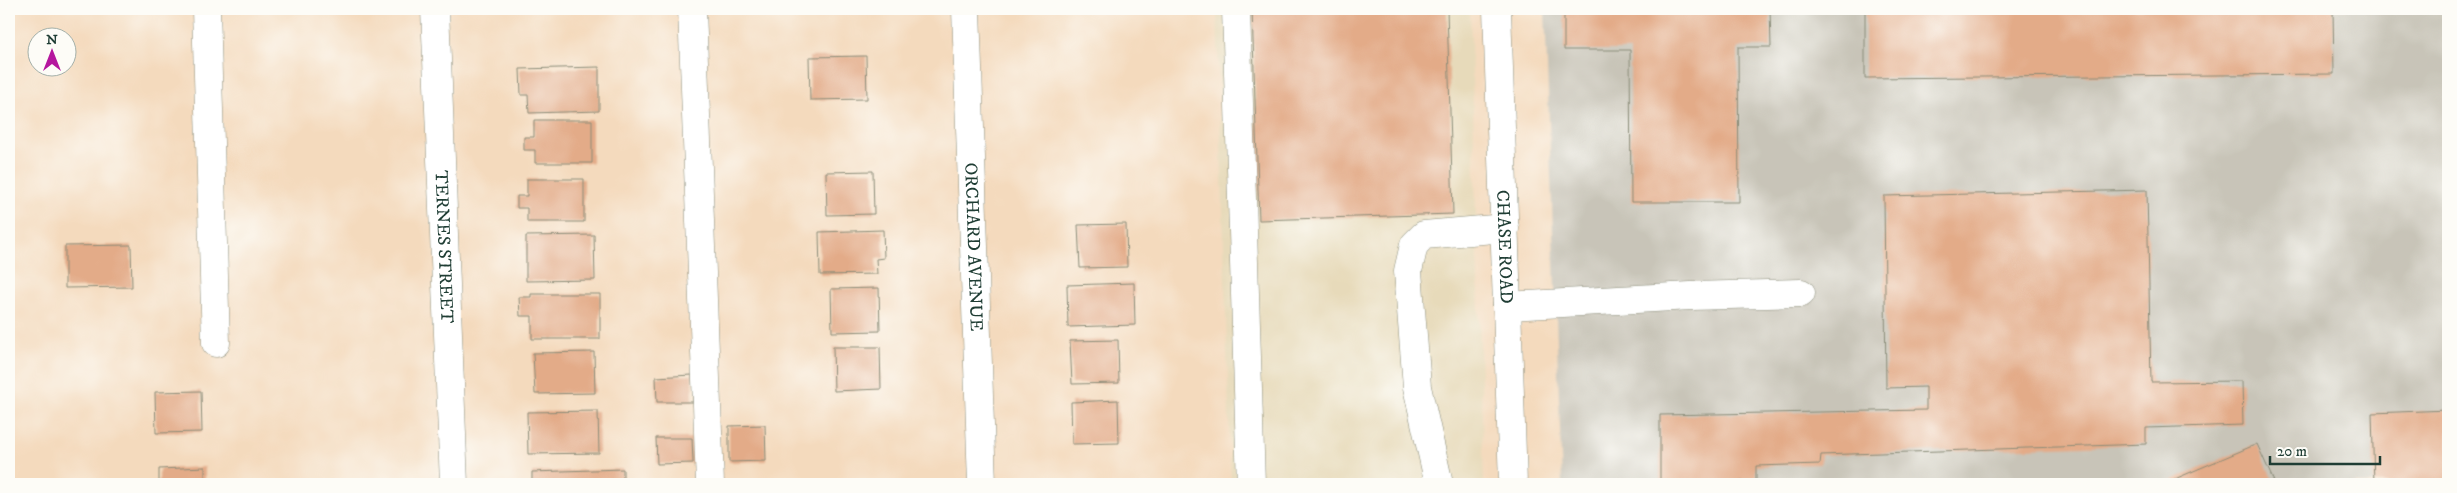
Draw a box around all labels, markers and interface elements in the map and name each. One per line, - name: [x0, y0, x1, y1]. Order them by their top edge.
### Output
- north arrow: [28, 28, 78, 78]
- text: N: [46, 31, 58, 49]
- street label: ORCHARD AVENUE: [959, 162, 987, 332]
- street label: TERNES STREET: [429, 170, 458, 324]
- street label: CHASE ROAD: [1491, 190, 1517, 304]
- scale bar: [2270, 433, 2380, 465]
- text: 20 m: [2277, 442, 2307, 461]

